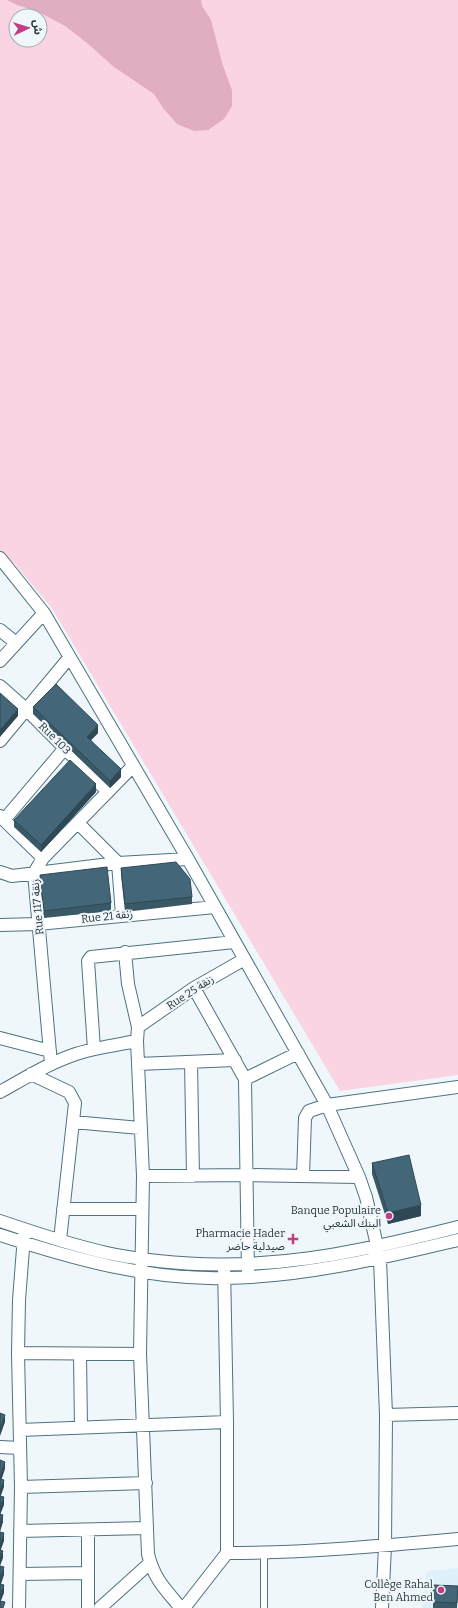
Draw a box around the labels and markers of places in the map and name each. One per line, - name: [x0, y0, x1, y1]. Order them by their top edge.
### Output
- place label: Banque Populaire البنك الشعبي: [291, 1204, 381, 1233]
- marker: Banque Populaire البنك الشعبي: [384, 1211, 394, 1221]
- place label: Pharmacie Hader صيدلية حاضر: [196, 1227, 285, 1253]
- marker: Pharmacie Hader صيدلية حاضر: [288, 1234, 298, 1244]
- place label: Collège Rahal Ben Ahmed: [364, 1578, 433, 1604]
- marker: Collège Rahal Ben Ahmed: [436, 1585, 446, 1595]

